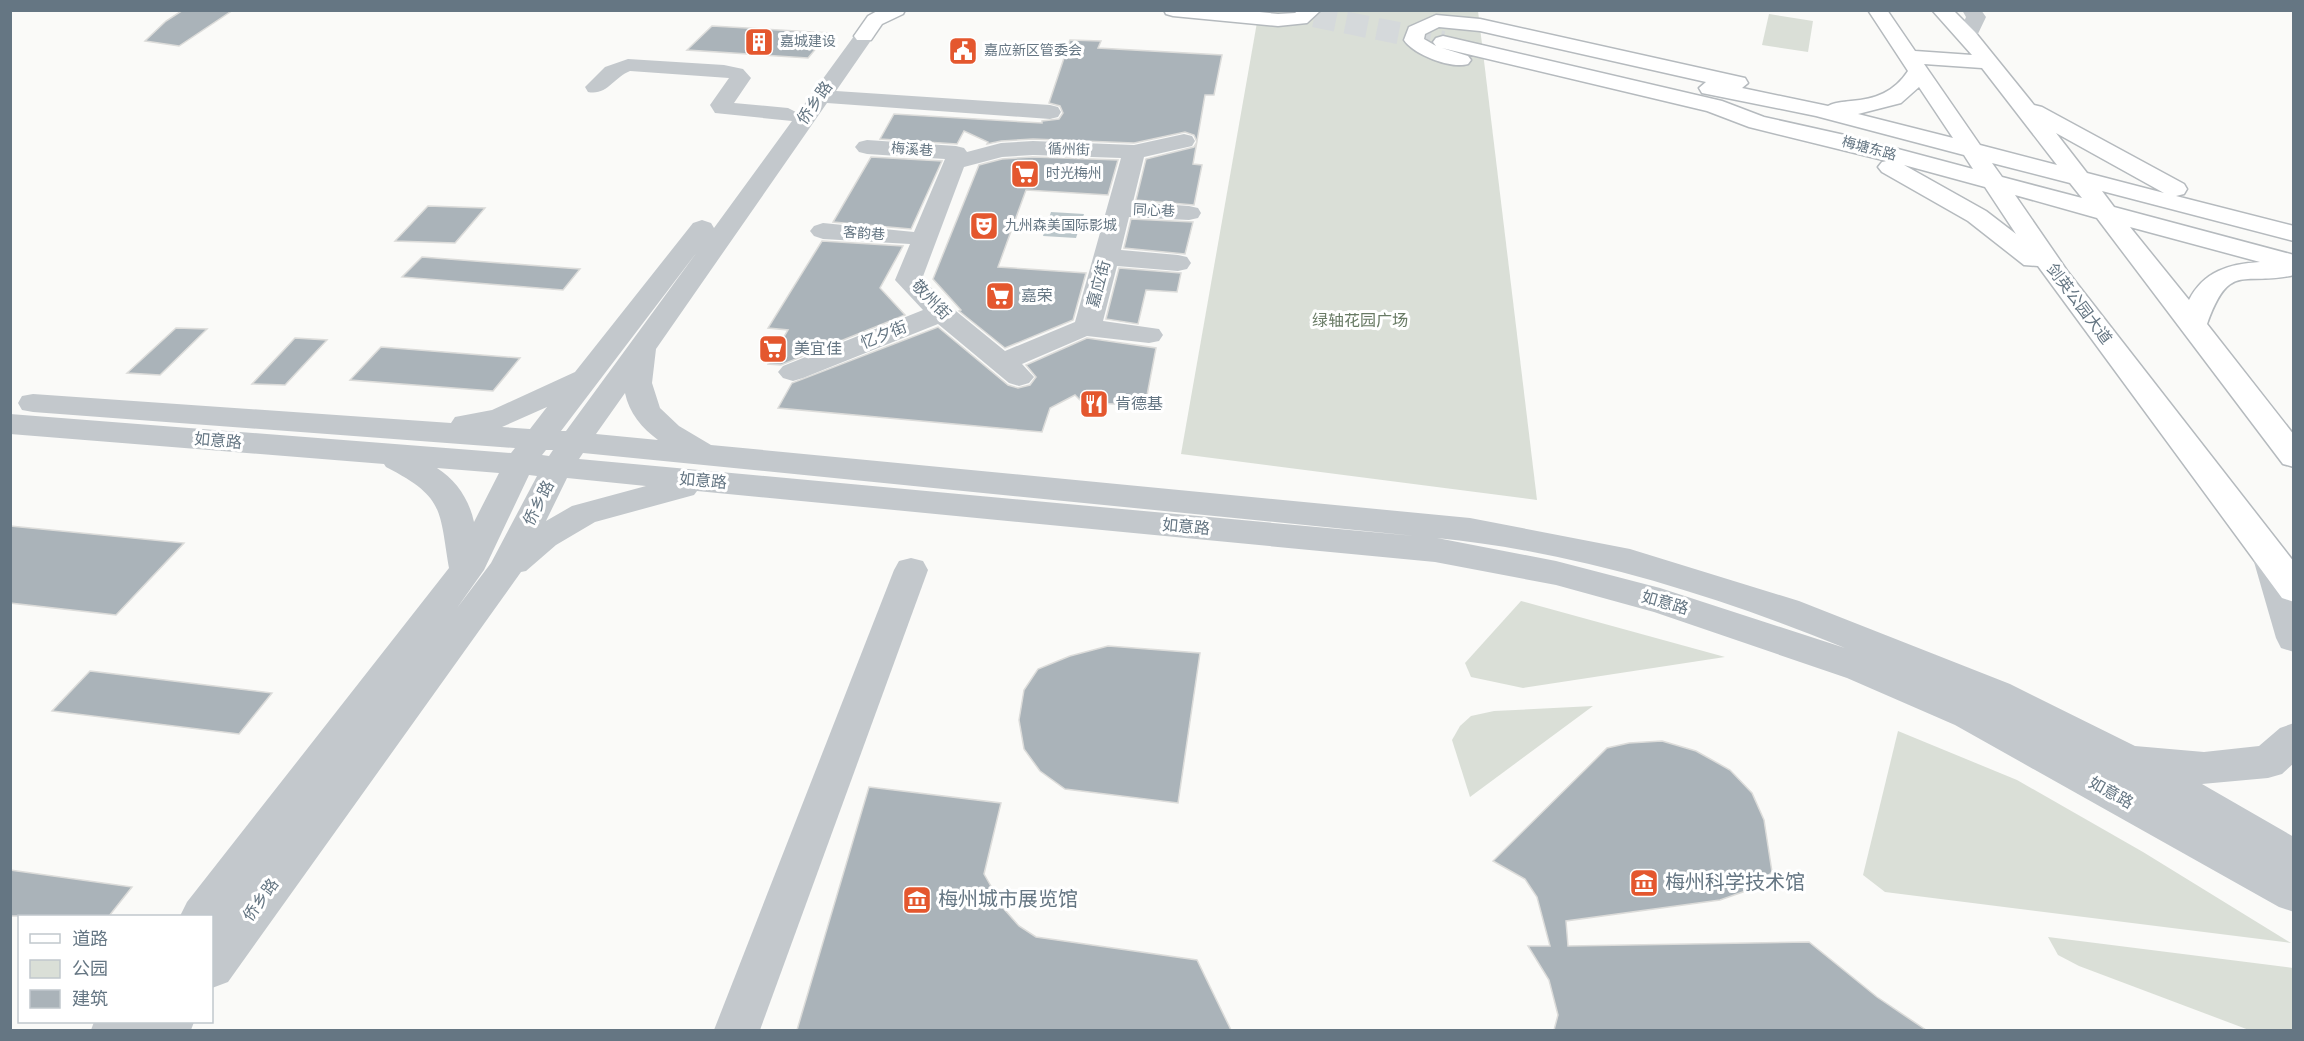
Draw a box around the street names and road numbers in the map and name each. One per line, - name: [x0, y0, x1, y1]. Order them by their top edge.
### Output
- street label: 侨乡路: [794, 78, 835, 127]
- street label: 梅塘东路: [1840, 133, 1898, 163]
- street label: 循州街: [1048, 140, 1090, 158]
- street label: 梅溪巷: [891, 141, 934, 158]
- street label: 同心巷: [1133, 202, 1175, 219]
- street label: 客韵巷: [843, 224, 886, 242]
- street label: 嘉应街: [1084, 258, 1113, 309]
- street label: 剑英公园大道: [2044, 260, 2115, 347]
- street label: 敬州街: [909, 276, 954, 323]
- street label: 忆夕街: [858, 318, 909, 351]
- street label: 如意路: [193, 430, 243, 451]
- street label: 如意路: [678, 470, 728, 491]
- street label: 侨乡路: [520, 478, 557, 528]
- street label: 如意路: [1161, 516, 1211, 537]
- street label: 如意路: [1640, 588, 1691, 617]
- street label: 如意路: [2086, 773, 2136, 812]
- street label: 侨乡路: [240, 875, 282, 924]

